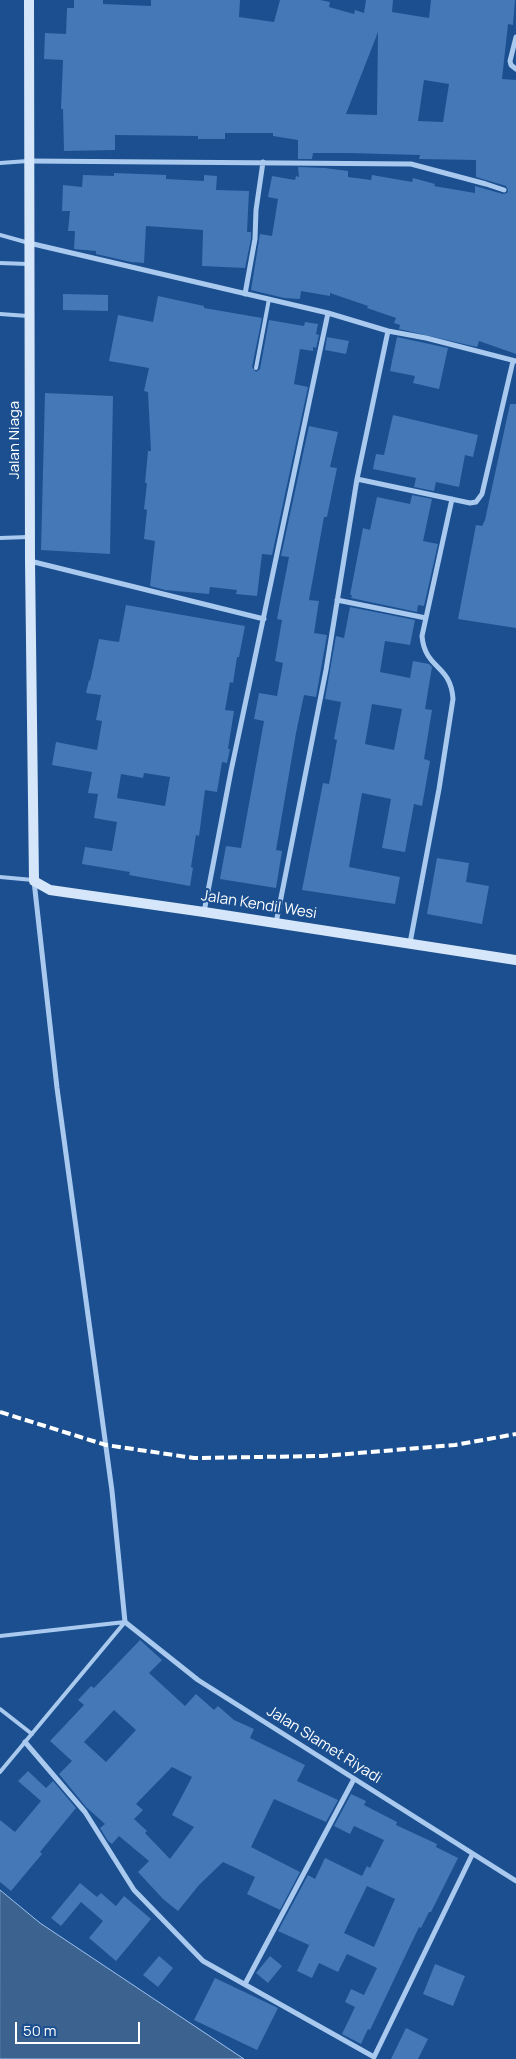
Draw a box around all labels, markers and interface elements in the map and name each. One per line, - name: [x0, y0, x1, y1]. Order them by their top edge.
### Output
- street label: Jalan Niaga: [6, 401, 24, 479]
- street label: Jalan Kendil Wesi: [200, 887, 318, 923]
- street label: Jalan Slamet Riyadi: [263, 1702, 385, 1788]
- scale bar: [18, 2012, 142, 2044]
- text: 50 m: [23, 2020, 57, 2041]

